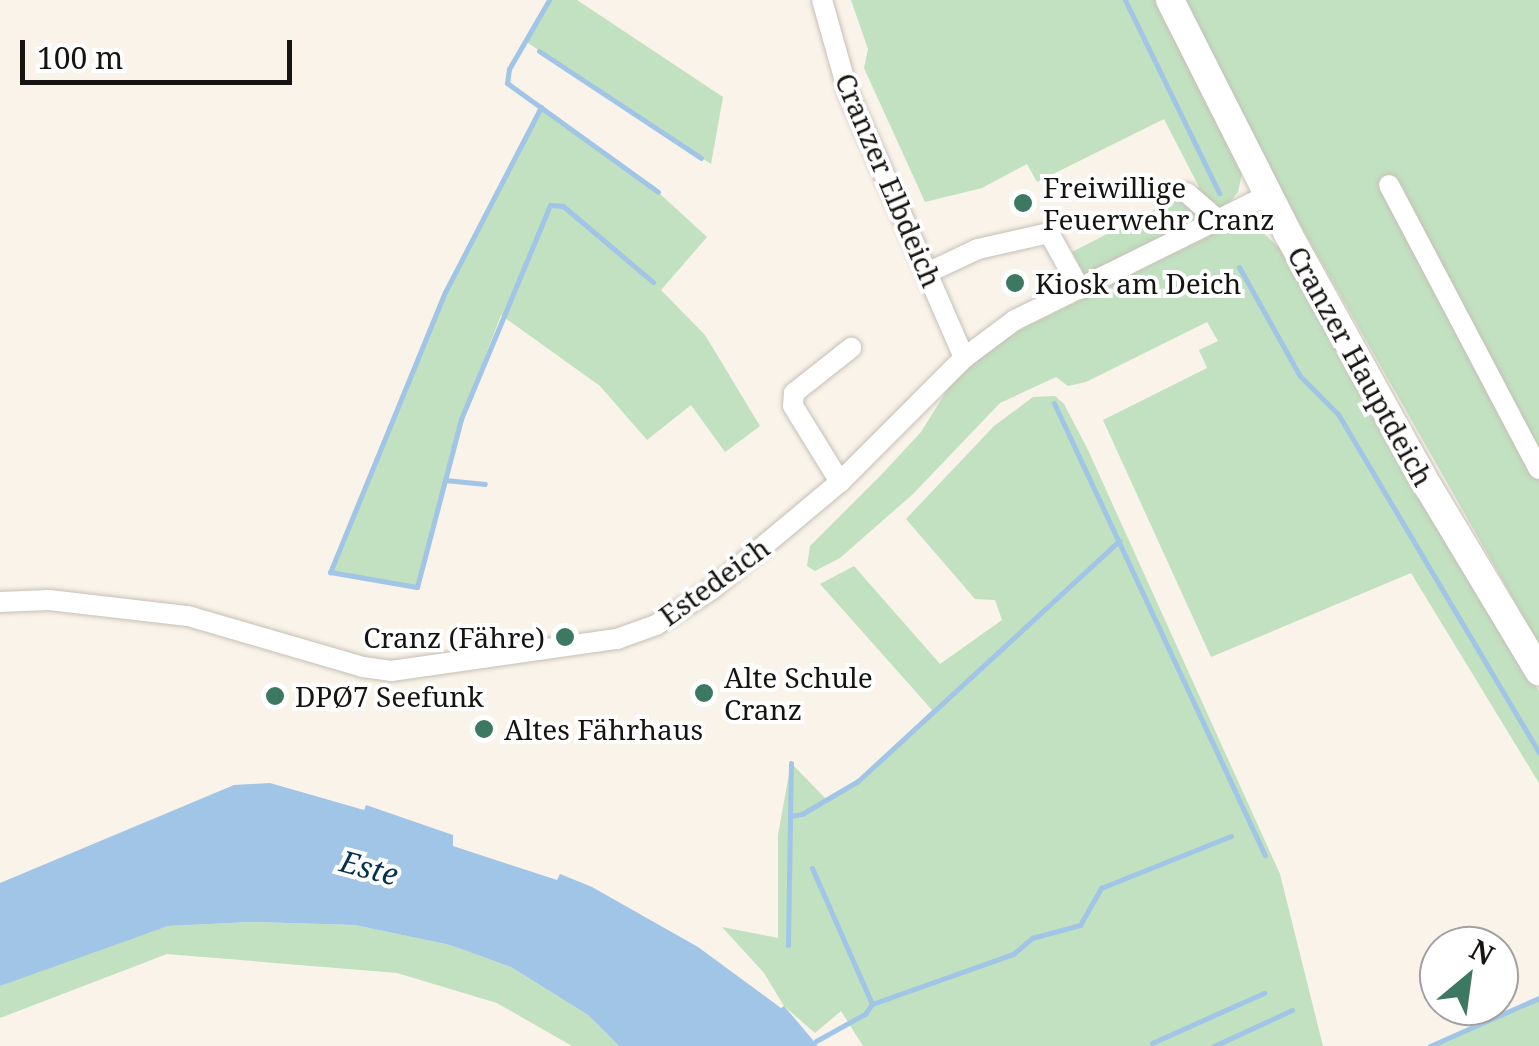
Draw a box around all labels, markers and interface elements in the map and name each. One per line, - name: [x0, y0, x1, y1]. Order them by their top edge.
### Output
- scale bar: [25, 20, 298, 82]
- text: 100 m: [37, 37, 123, 78]
- street label: Cranzer Elbdeich: [829, 68, 949, 292]
- place label: Freiwillige Feuerwehr Cranz: [1043, 170, 1275, 236]
- marker: Freiwillige Feuerwehr Cranz: [1012, 192, 1034, 214]
- street label: Cranzer Hauptdeich: [1281, 240, 1441, 492]
- place label: Kiosk am Deich: [1035, 266, 1241, 300]
- marker: Kiosk am Deich: [1004, 272, 1026, 294]
- street label: Estedeich: [653, 530, 775, 632]
- place label: Cranz (Fähre): [363, 620, 545, 654]
- marker: Cranz (Fähre): [554, 626, 576, 648]
- place label: Alte Schule Cranz: [724, 660, 873, 726]
- place label: DPØ7 Seefunk: [295, 679, 484, 713]
- marker: Alte Schule Cranz: [693, 682, 715, 704]
- marker: DPØ7 Seefunk: [264, 685, 286, 707]
- place label: Altes Fährhaus: [504, 712, 703, 746]
- marker: Altes Fährhaus: [473, 718, 495, 740]
- water label: Este: [336, 843, 402, 893]
- north arrow: [1419, 926, 1519, 1026]
- text: N: [1464, 930, 1501, 973]

